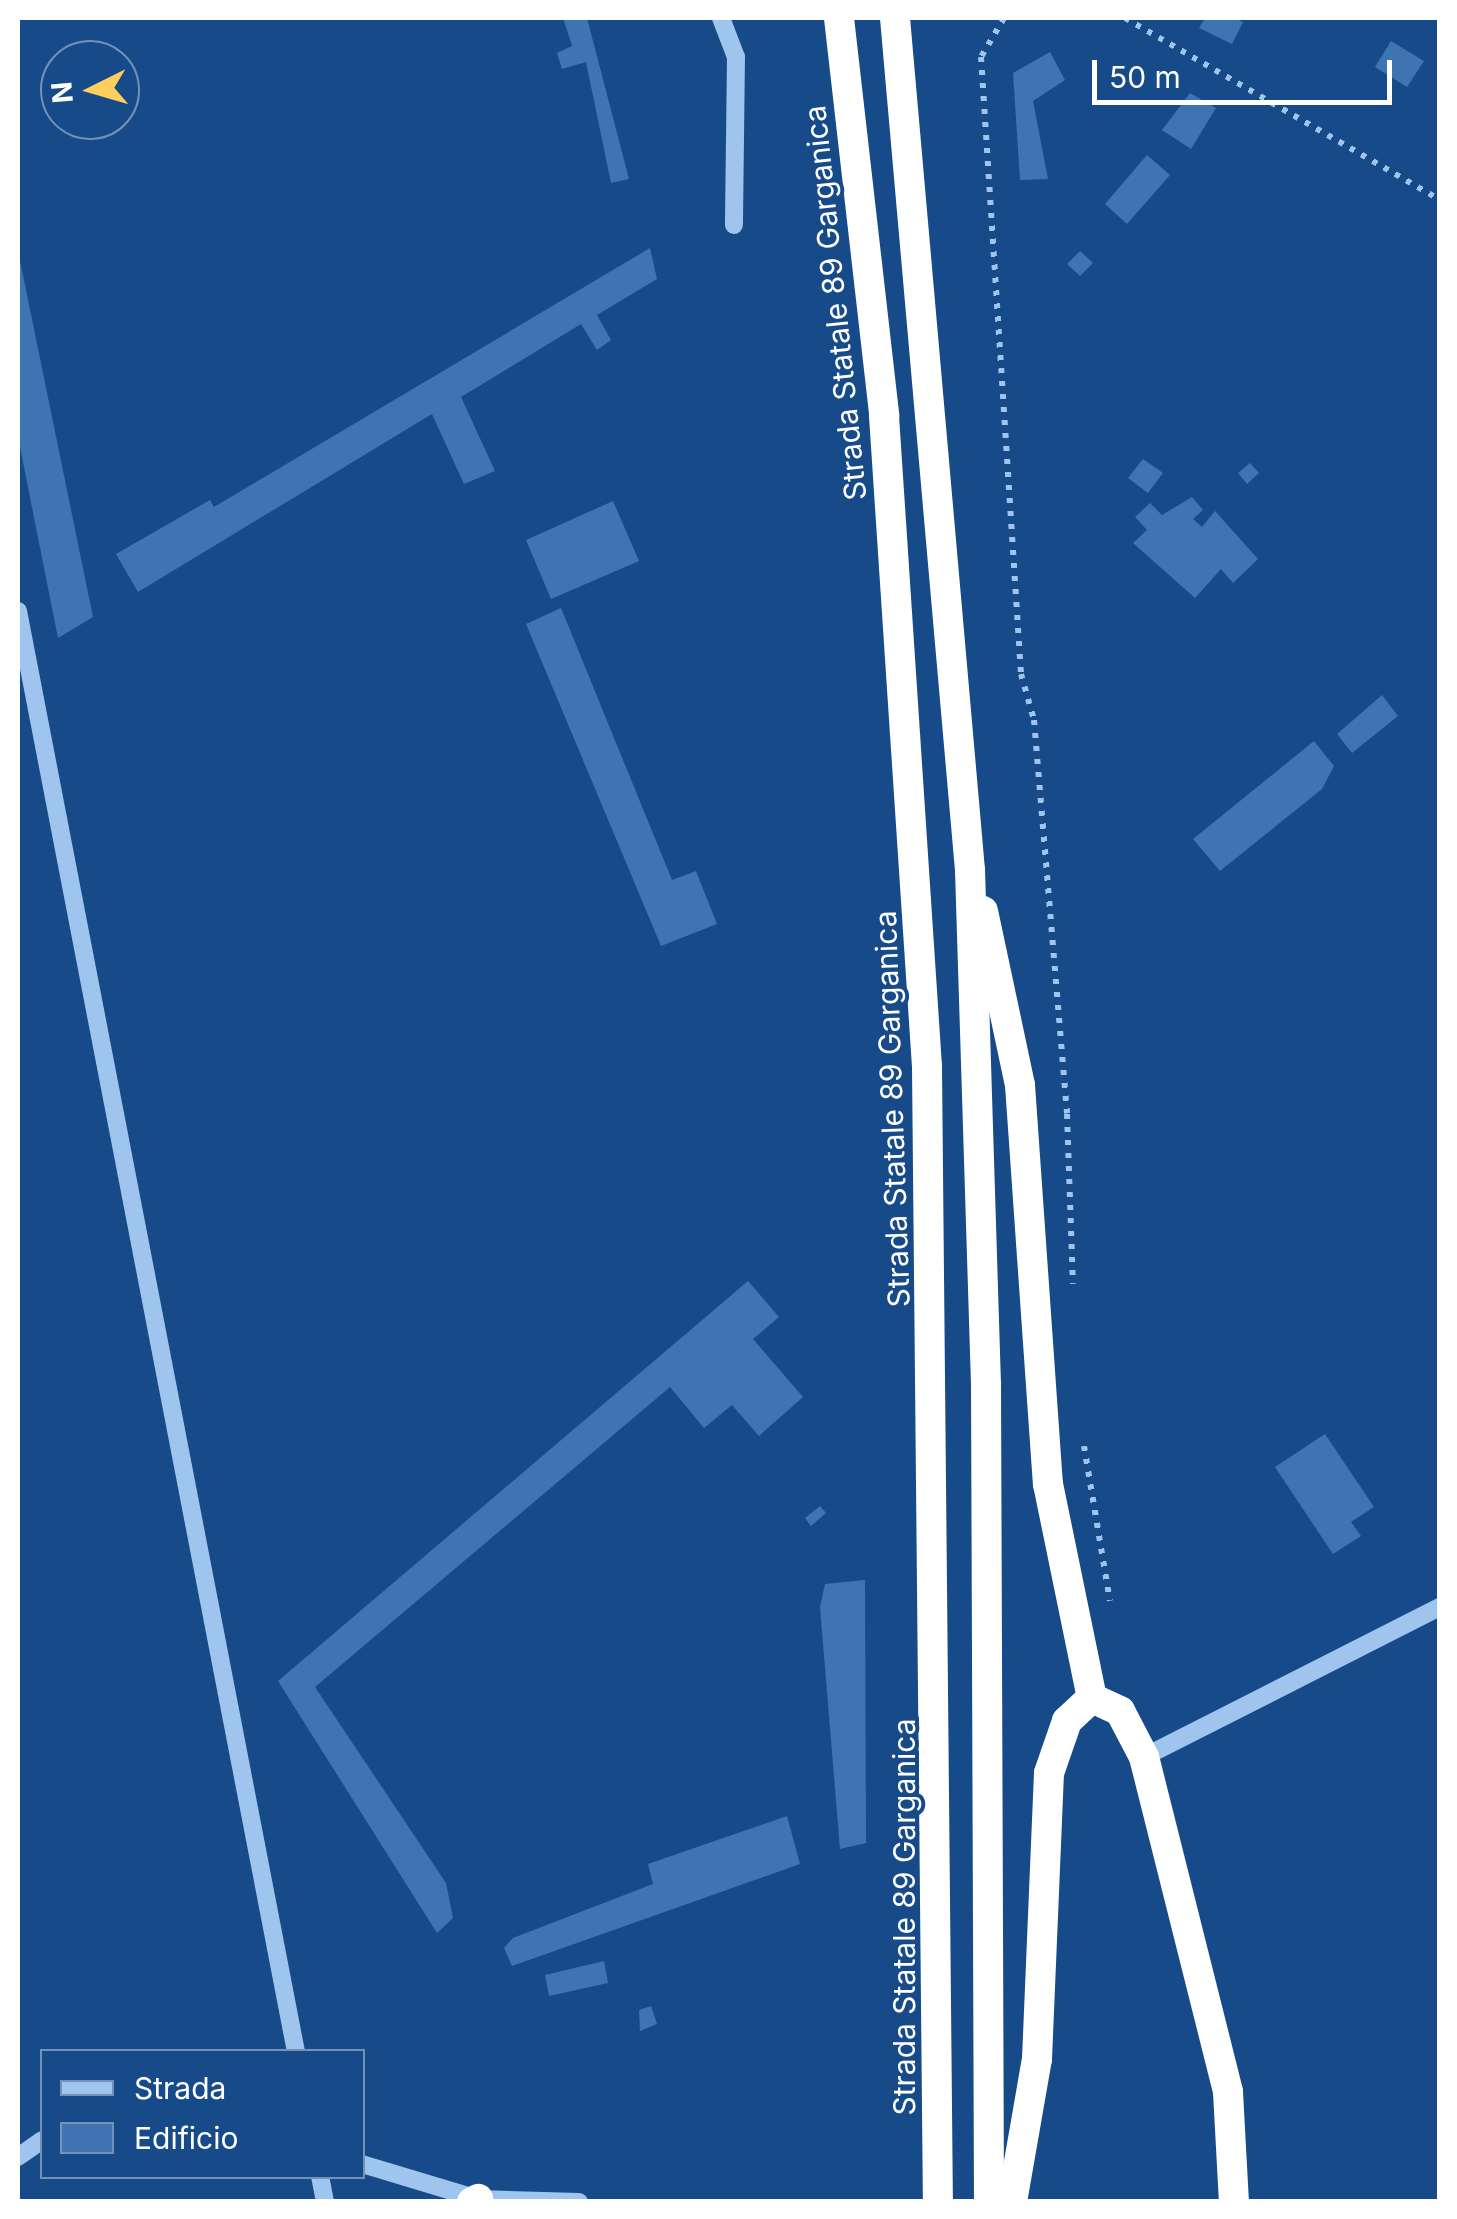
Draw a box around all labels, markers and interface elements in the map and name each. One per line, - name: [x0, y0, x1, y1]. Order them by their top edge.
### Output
- north arrow: [40, 40, 140, 140]
- scale bar: [1097, 40, 1397, 102]
- text: 50 m: [1109, 59, 1181, 95]
- text: N: [44, 80, 80, 105]
- street label: Strada Statale 89 Garganica: [796, 104, 874, 502]
- street label: Strada Statale 89 Garganica: [867, 910, 917, 1308]
- street label: Strada Statale 89 Garganica: [886, 1718, 922, 2116]
- legend: [40, 2049, 365, 2179]
- text: Strada: [134, 2070, 226, 2106]
- text: Edificio: [134, 2120, 238, 2156]

